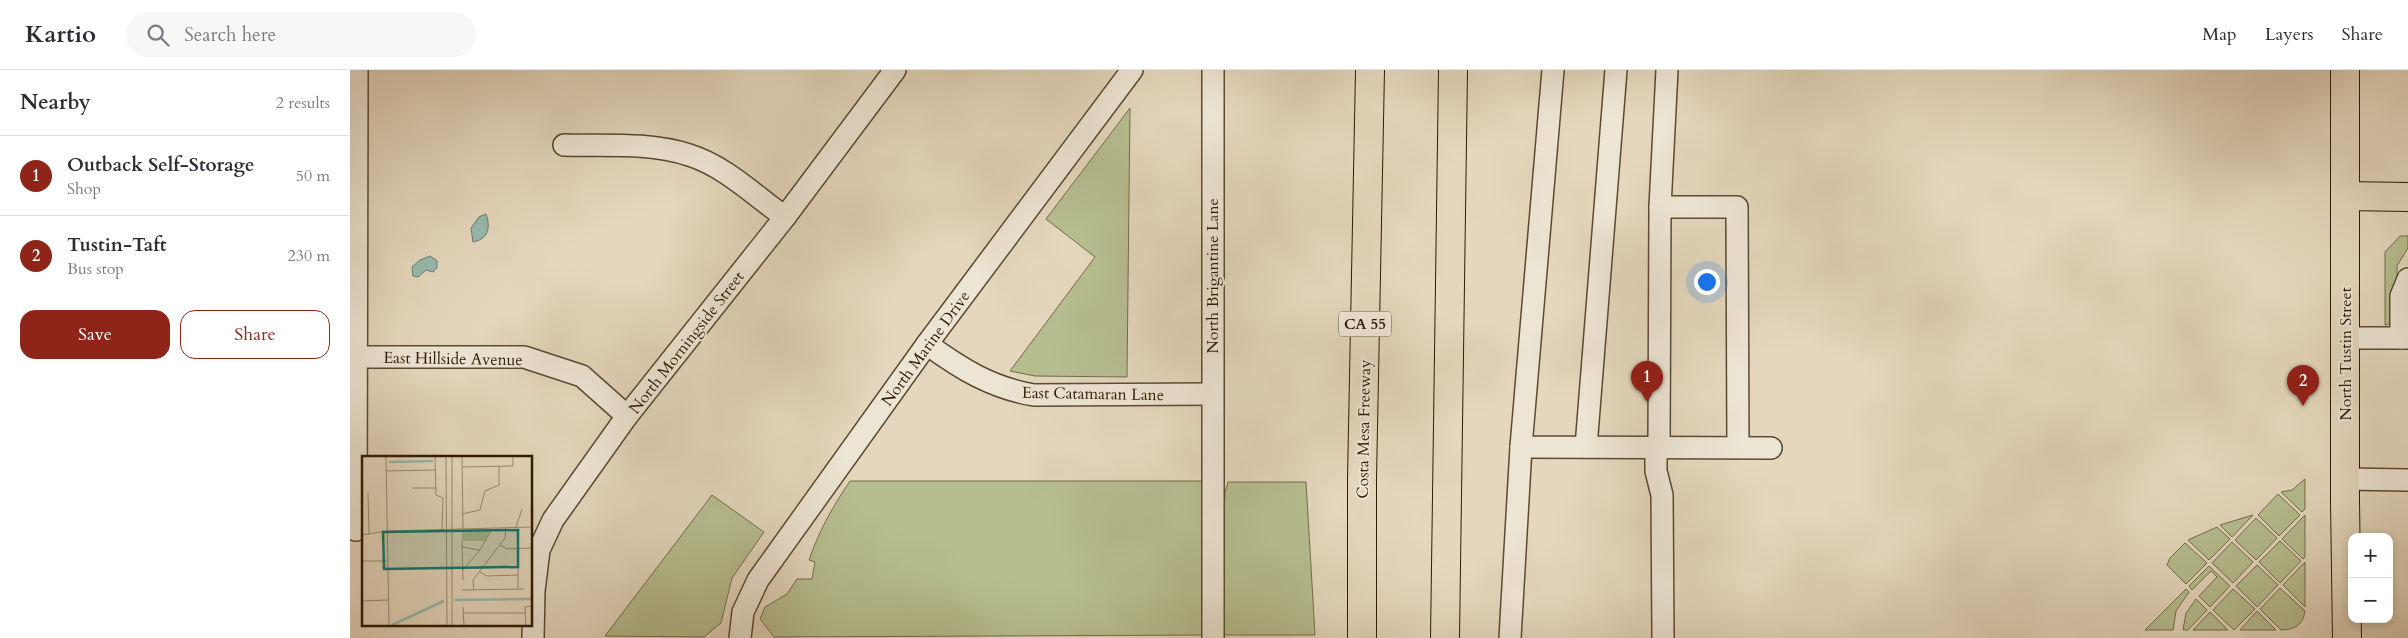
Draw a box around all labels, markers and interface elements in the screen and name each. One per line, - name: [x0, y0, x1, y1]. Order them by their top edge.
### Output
- search box: [126, 12, 476, 57]
- text: Kartio: [25, 18, 96, 51]
- icon: search: [144, 21, 172, 49]
- text: Search here: [184, 22, 276, 48]
- text: Map: [2202, 22, 2237, 47]
- text: Layers: [2265, 22, 2314, 47]
- text: Share: [2342, 22, 2383, 47]
- text: Nearby: [20, 88, 91, 117]
- text: 2 results: [276, 92, 330, 114]
- text: Outback Self-Storage: [67, 152, 254, 178]
- text: 1: [32, 165, 40, 187]
- text: 50 m: [296, 165, 330, 187]
- text: Shop: [67, 178, 101, 200]
- street label: North Brigantine Lane: [1202, 198, 1224, 354]
- text: Tustin-Taft: [67, 232, 166, 258]
- text: 2: [32, 245, 40, 267]
- text: 230 m: [288, 245, 330, 267]
- text: Bus stop: [67, 258, 124, 280]
- street label: North Morningside Street: [624, 267, 750, 419]
- your location: [1694, 269, 1720, 295]
- street label: North Marine Drive: [876, 286, 975, 411]
- street label: North Tustin Street: [2335, 287, 2357, 421]
- button: Save: [20, 310, 170, 359]
- button: Share: [180, 310, 330, 359]
- road number: CA 55: [1339, 312, 1391, 336]
- street label: East Hillside Avenue: [383, 347, 523, 371]
- street label: Costa Mesa Freeway: [1352, 359, 1376, 499]
- pin: 1: [1631, 361, 1663, 402]
- pin: 2: [2287, 365, 2319, 406]
- street label: East Catamaran Lane: [1022, 382, 1164, 406]
- inset map: [362, 456, 532, 626]
- map controls: [2348, 533, 2393, 623]
- button: +: [2348, 533, 2393, 578]
- button: −: [2348, 578, 2393, 623]

